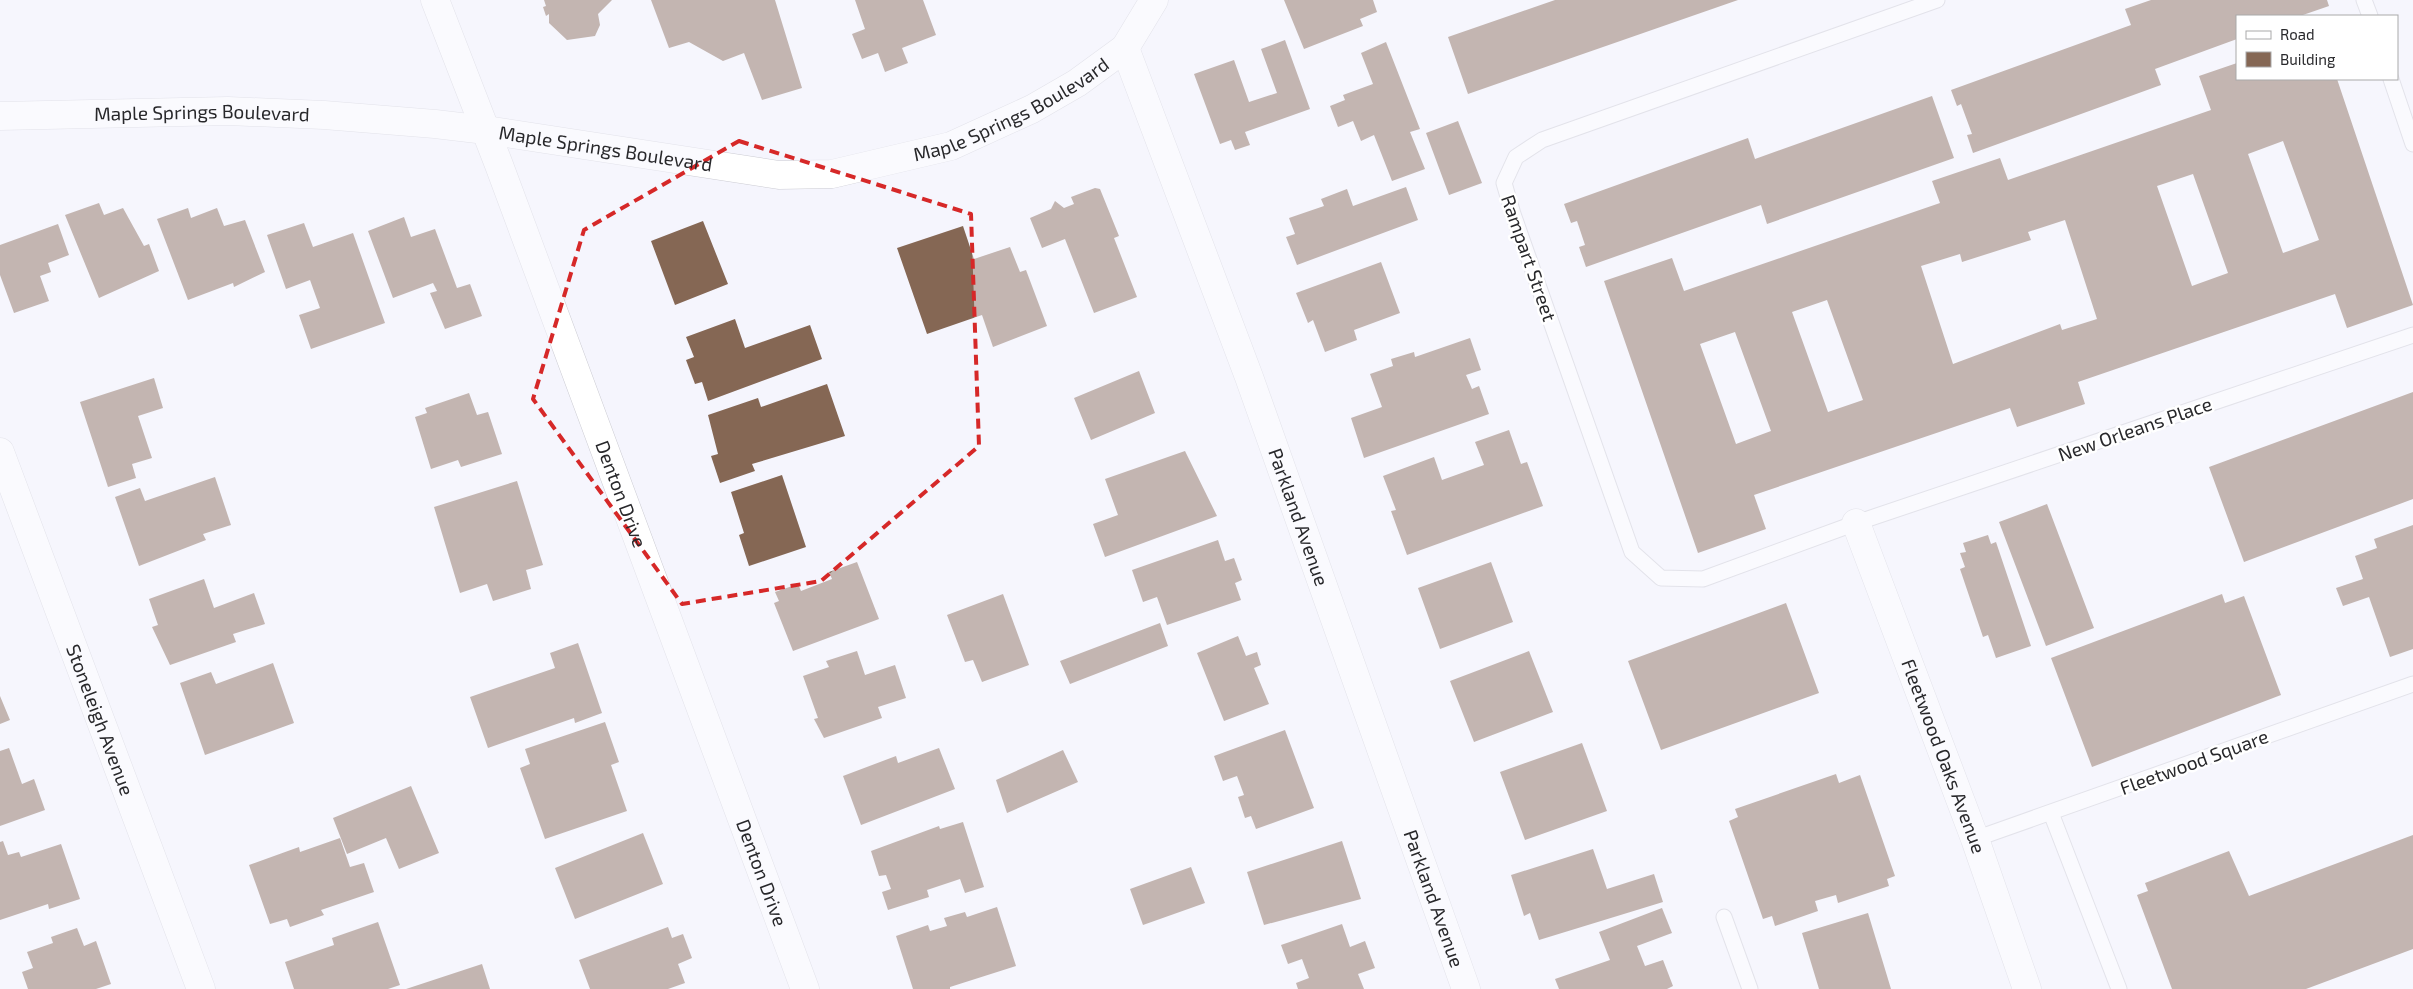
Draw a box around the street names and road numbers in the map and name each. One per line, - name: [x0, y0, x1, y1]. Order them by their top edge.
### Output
- street label: Maple Springs Boulevard: [911, 52, 1113, 166]
- street label: Maple Springs Boulevard: [94, 99, 310, 125]
- street label: Maple Springs Boulevard: [497, 120, 714, 176]
- street label: Rampart Street: [1497, 192, 1562, 324]
- street label: New Orleans Place: [2055, 391, 2215, 466]
- street label: Denton Drive: [591, 437, 652, 551]
- street label: Parkland Avenue: [1264, 445, 1334, 589]
- street label: Stoneleigh Avenue: [62, 641, 139, 798]
- street label: Fleetwood Oaks Avenue: [1897, 655, 1991, 856]
- street label: Fleetwood Square: [2117, 724, 2271, 799]
- street label: Denton Drive: [732, 816, 793, 929]
- street label: Parkland Avenue: [1399, 827, 1469, 970]

